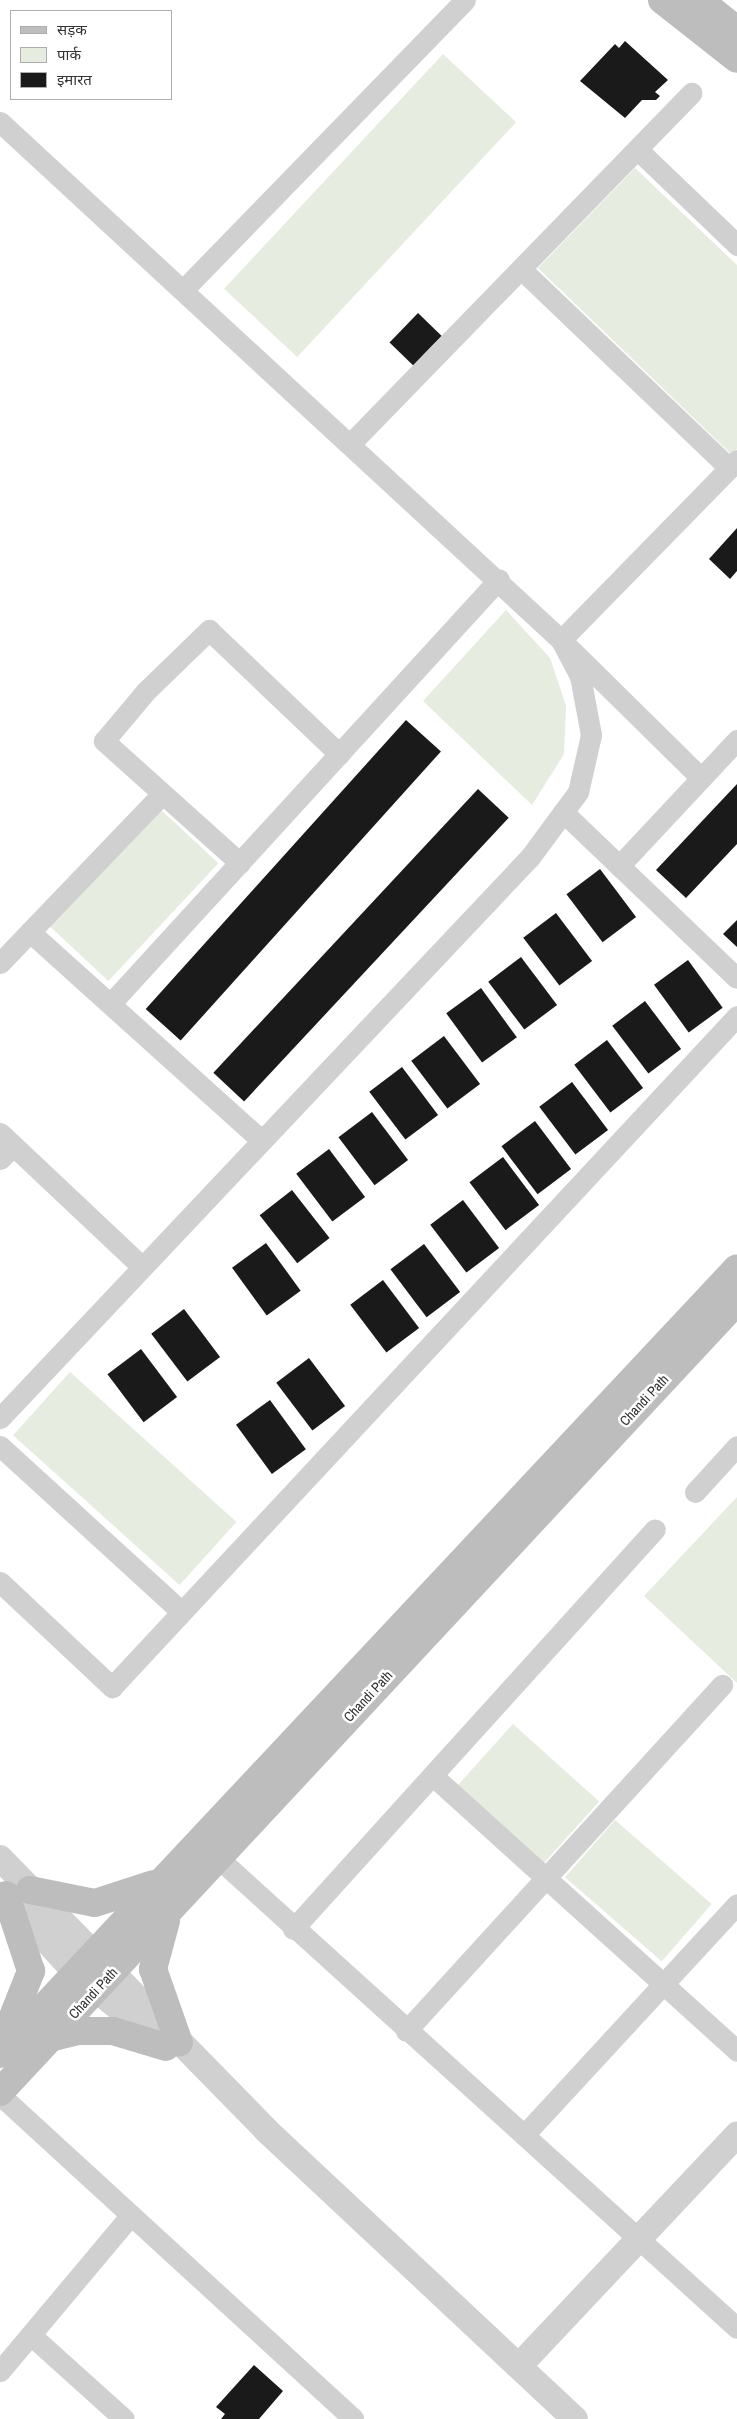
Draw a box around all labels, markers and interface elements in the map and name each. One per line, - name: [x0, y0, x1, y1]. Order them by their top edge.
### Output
- legend: [10, 10, 172, 100]
- text: सड़क: [57, 19, 87, 40]
- text: पार्क: [57, 44, 81, 65]
- text: इमारत: [57, 69, 92, 90]
- street label: Chandi Path: [616, 1371, 672, 1429]
- street label: Chandi Path: [340, 1667, 396, 1725]
- street label: Chandi Path: [65, 1964, 121, 2022]

